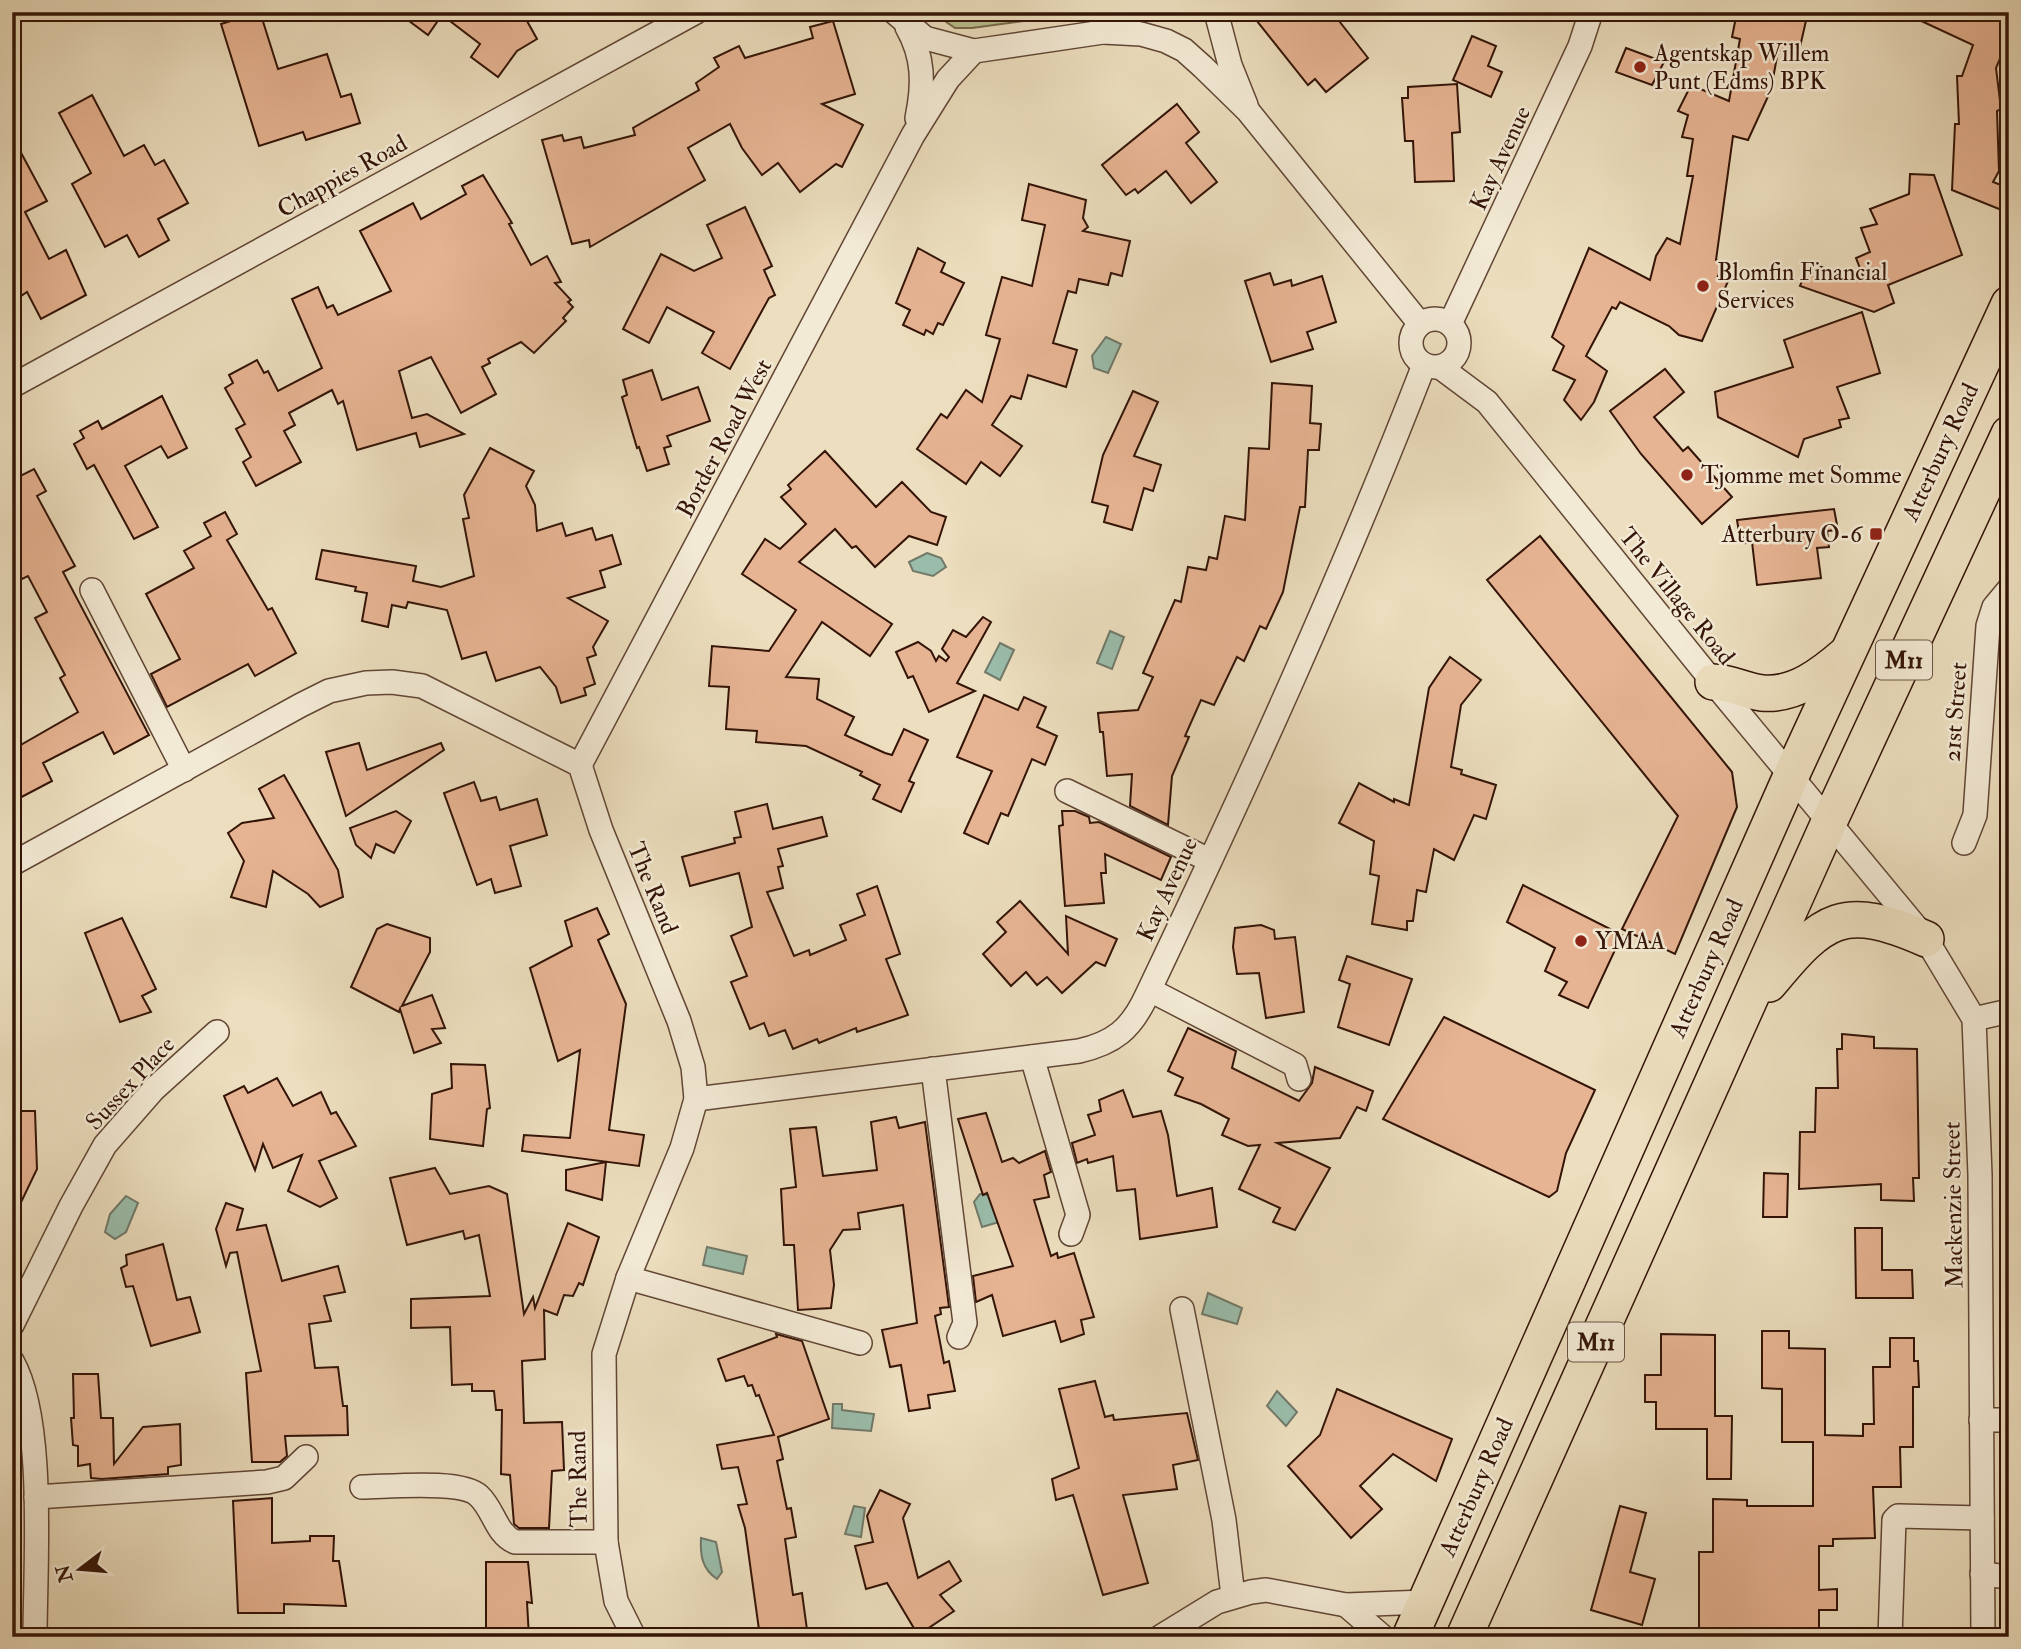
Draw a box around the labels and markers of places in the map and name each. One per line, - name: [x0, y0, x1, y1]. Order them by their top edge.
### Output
- place label: Agentskap Willem Punt (Edms) BPK: [1653, 38, 1830, 97]
- marker: Agentskap Willem Punt (Edms) BPK: [1632, 59, 1648, 75]
- place label: Blomfin Financial Services: [1717, 257, 1887, 316]
- marker: Blomfin Financial Services: [1695, 278, 1711, 294]
- place label: Tjomme met Somme: [1701, 460, 1902, 491]
- marker: Tjomme met Somme: [1679, 467, 1695, 483]
- place label: Atterbury O-6: [1721, 519, 1864, 550]
- marker: Atterbury O-6: [1868, 526, 1884, 542]
- place label: YMAA: [1595, 926, 1665, 957]
- marker: YMAA: [1573, 933, 1589, 949]

